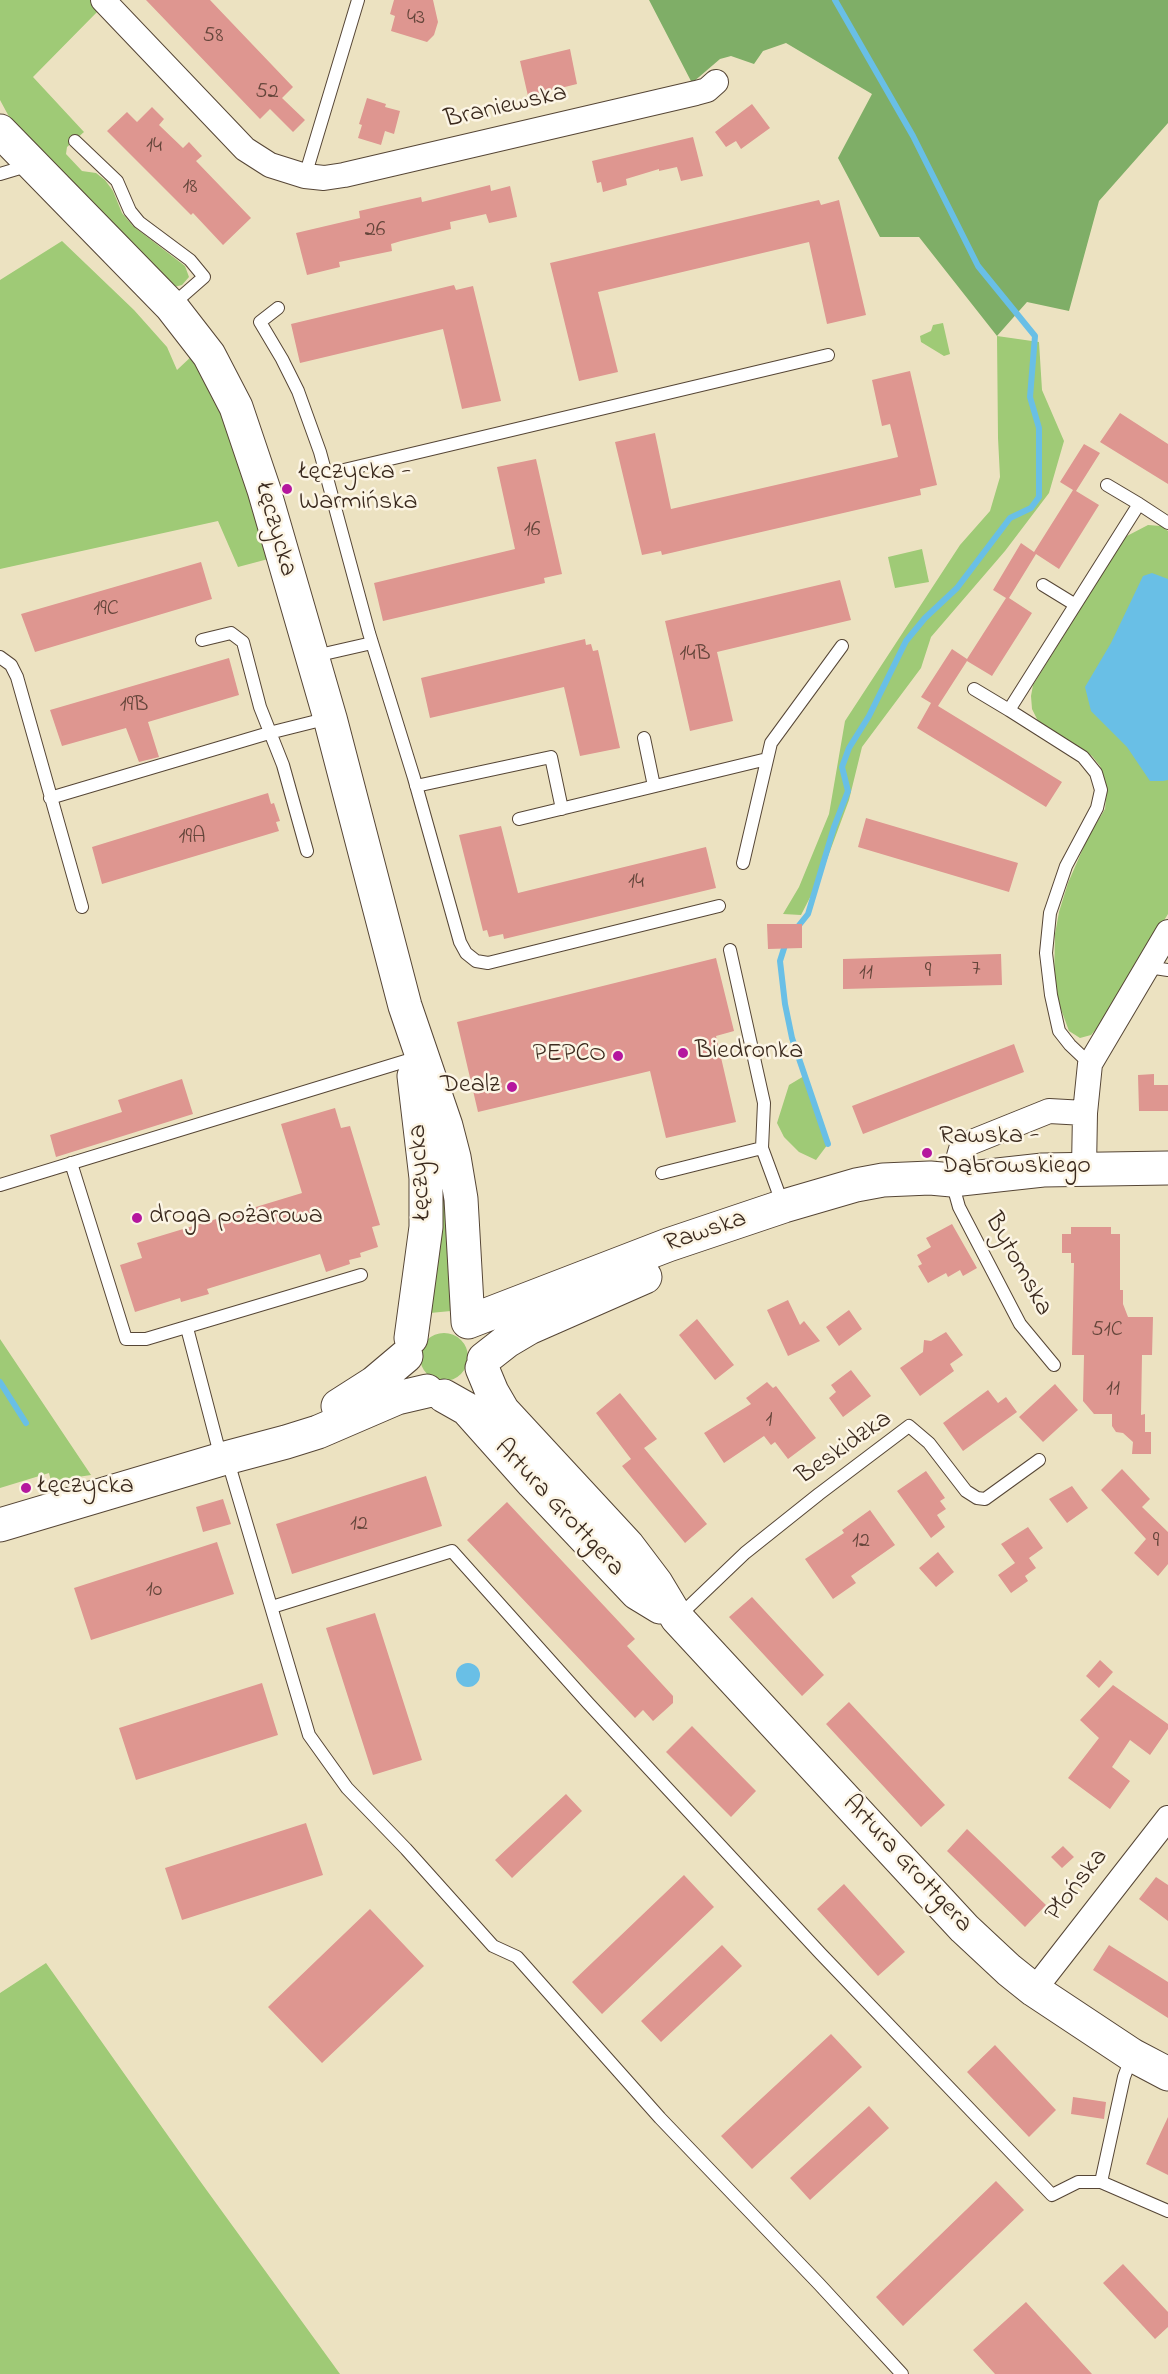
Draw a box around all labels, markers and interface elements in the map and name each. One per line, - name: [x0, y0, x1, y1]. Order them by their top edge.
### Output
- house number: 43: [407, 6, 425, 32]
- house number: 58: [203, 24, 223, 50]
- street label: Braniewska: [442, 79, 570, 137]
- house number: 52: [255, 80, 279, 106]
- house number: 14: [146, 134, 162, 160]
- house number: 18: [182, 175, 198, 201]
- house number: 26: [365, 218, 385, 244]
- place label: Łęczycka - Warmińska: [299, 458, 418, 520]
- street label: Łęczycka: [246, 480, 302, 580]
- marker: Łęczycka - Warmińska: [280, 482, 294, 496]
- house number: 16: [524, 518, 540, 544]
- house number: 19C: [93, 597, 119, 623]
- house number: 14B: [680, 642, 710, 668]
- house number: 19B: [120, 693, 148, 719]
- house number: 19A: [178, 825, 206, 851]
- house number: 14: [628, 870, 644, 896]
- house number: 7: [971, 957, 981, 983]
- house number: 9: [925, 959, 931, 985]
- house number: 11: [859, 961, 873, 987]
- place label: Biedronka: [695, 1037, 803, 1069]
- place label: PEPCO: [533, 1040, 606, 1072]
- marker: Biedronka: [676, 1046, 690, 1060]
- marker: PEPCO: [611, 1049, 625, 1063]
- place label: Dealz: [440, 1071, 500, 1103]
- marker: Dealz: [505, 1080, 519, 1094]
- place label: Rawska - Dąbrowskiego: [939, 1122, 1091, 1184]
- street label: Łęczycka: [404, 1123, 440, 1221]
- marker: Rawska - Dąbrowskiego: [920, 1146, 934, 1160]
- place label: droga pożarowa: [149, 1202, 323, 1234]
- street label: Rawska: [661, 1205, 751, 1261]
- street label: Bytomska: [976, 1208, 1058, 1322]
- marker: droga pożarowa: [130, 1211, 144, 1225]
- house number: 51C: [1091, 1318, 1123, 1344]
- house number: 11: [1106, 1377, 1120, 1403]
- street label: Beskidzka: [791, 1405, 899, 1493]
- house number: 1: [766, 1408, 772, 1434]
- street label: Artura Grottgera: [486, 1434, 630, 1584]
- place label: Łęczycka: [38, 1472, 134, 1504]
- marker: Łęczycka: [19, 1481, 33, 1495]
- house number: 12: [350, 1512, 368, 1538]
- house number: 12: [852, 1529, 870, 1555]
- house number: 9: [1153, 1529, 1159, 1555]
- house number: 10: [146, 1578, 162, 1604]
- street label: Artura Grottgera: [834, 1790, 978, 1940]
- street label: Płońska: [1040, 1843, 1116, 1929]

